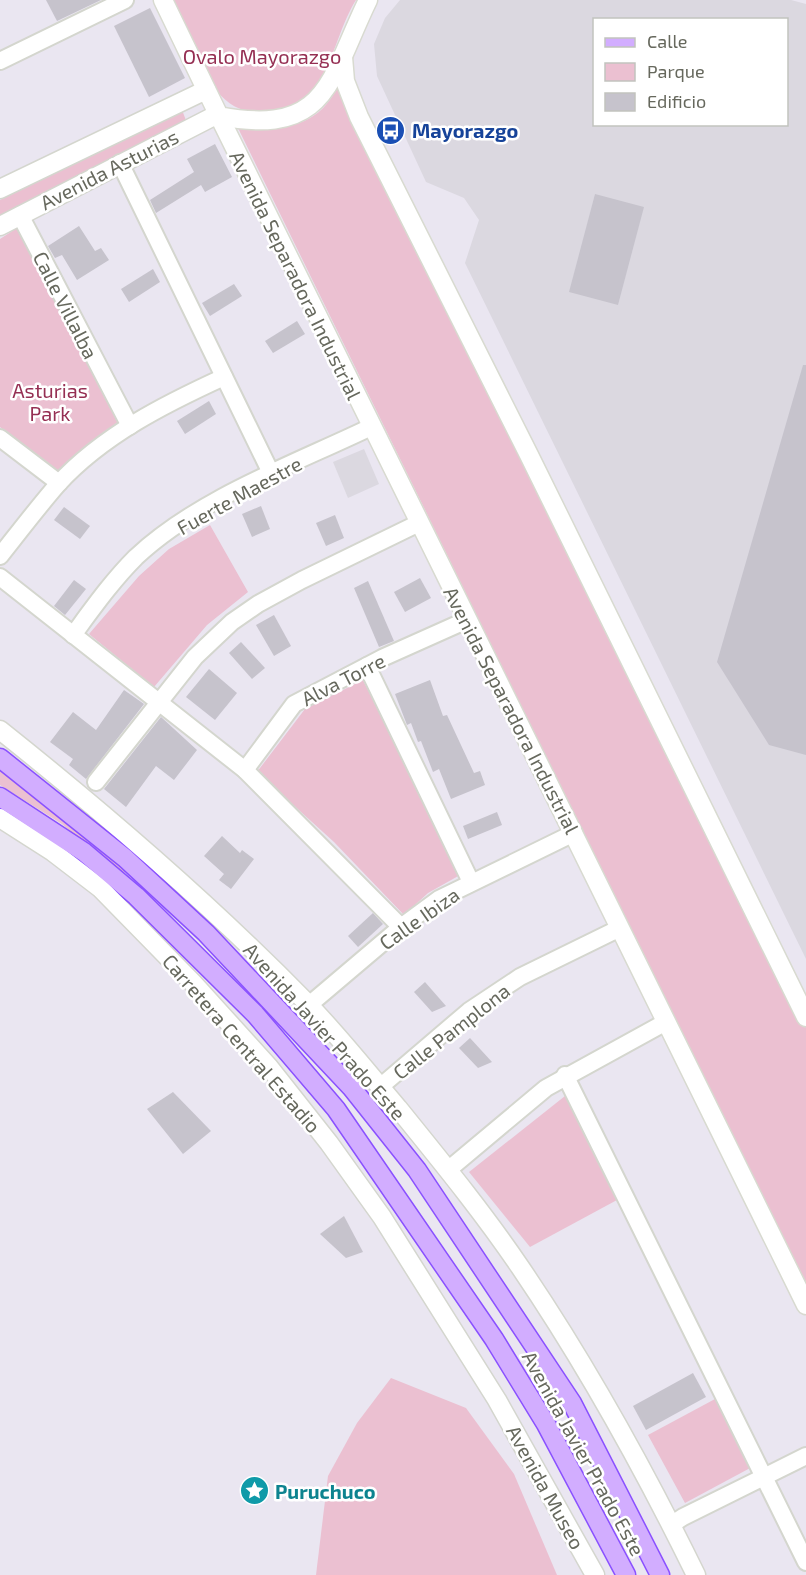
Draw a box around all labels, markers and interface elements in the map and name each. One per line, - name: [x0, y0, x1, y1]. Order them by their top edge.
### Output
- legend: [593, 18, 788, 126]
- text: Calle: [647, 30, 688, 52]
- park label: Ovalo Mayorazgo: [183, 44, 341, 68]
- text: Parque: [647, 60, 705, 82]
- text: Edificio: [647, 90, 706, 112]
- bus stop icon: Mayorazgo: [375, 114, 407, 146]
- place label: Mayorazgo: [412, 118, 518, 143]
- street label: Avenida Asturias: [36, 124, 182, 214]
- street label: Avenida Separadora Industrial: [225, 147, 367, 403]
- street label: Calle Villalba: [29, 247, 103, 363]
- park label: Asturias Park: [12, 378, 88, 425]
- street label: Fuerte Maestre: [172, 451, 306, 539]
- street label: Avenida Separadora Industrial: [439, 582, 585, 838]
- street label: Alva Torre: [297, 648, 389, 710]
- street label: Calle Ibiza: [374, 882, 464, 954]
- street label: Avenida Javier Prado Este: [239, 937, 411, 1125]
- street label: Carretera Central Estadio: [158, 949, 326, 1137]
- street label: Calle Pamplona: [388, 978, 514, 1084]
- street label: Avenida Javier Prado Este: [518, 1346, 650, 1560]
- street label: Avenida Museo: [502, 1421, 590, 1553]
- place icon: Puruchuco: [238, 1475, 270, 1507]
- place label: Puruchuco: [275, 1479, 376, 1503]

